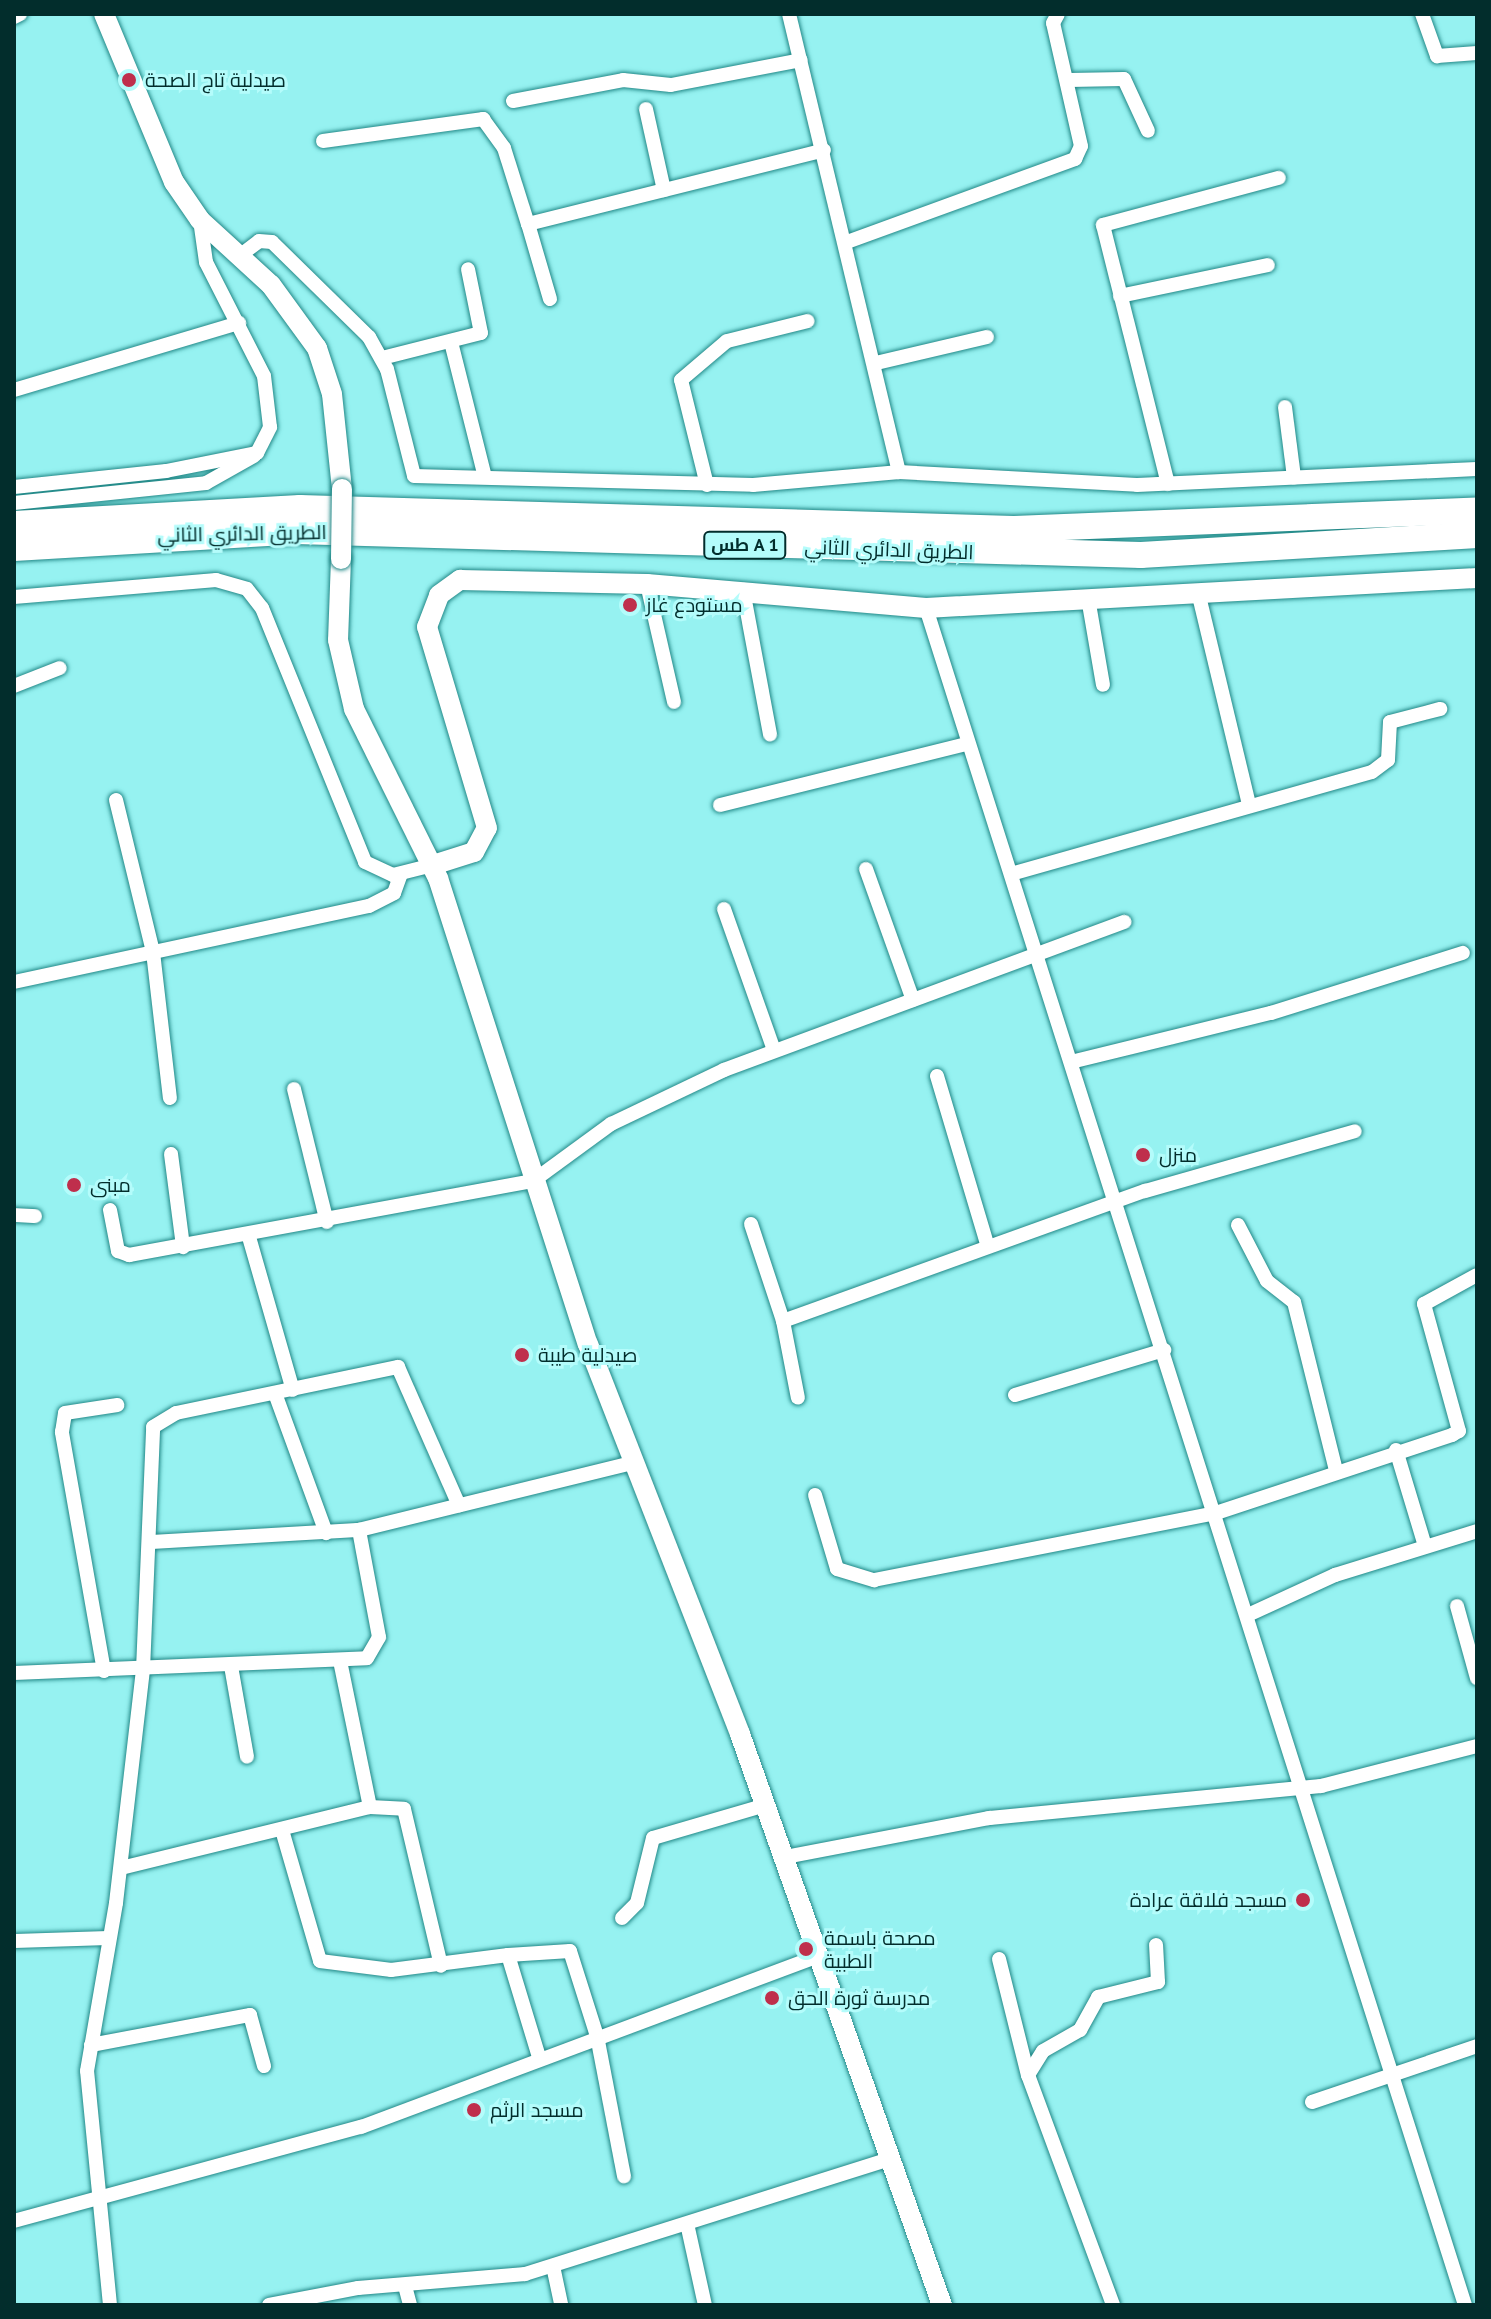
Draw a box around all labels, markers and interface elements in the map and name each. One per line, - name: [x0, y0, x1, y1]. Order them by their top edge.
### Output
- place label: صيدلية تاج الصحة: [145, 68, 286, 92]
- marker: صيدلية تاج الصحة: [120, 71, 138, 89]
- street label: الطريق الدائري الثاني: [157, 521, 327, 547]
- road number: طس A 1: [701, 531, 789, 559]
- street label: الطريق الدائري الثاني: [804, 535, 974, 565]
- place label: مستودع غاز: [646, 593, 743, 617]
- marker: مستودع غاز: [621, 596, 639, 614]
- place label: منزل: [1159, 1143, 1197, 1167]
- marker: منزل: [1134, 1146, 1152, 1164]
- place label: مبنى: [90, 1173, 131, 1197]
- marker: مبنى: [65, 1176, 83, 1194]
- place label: صيدلية طيبة: [538, 1343, 637, 1367]
- marker: صيدلية طيبة: [513, 1346, 531, 1364]
- place label: مسجد فلاقة عرادة: [1130, 1888, 1287, 1912]
- marker: مسجد فلاقة عرادة: [1294, 1891, 1312, 1909]
- place label: مصحة باسمة الطبية: [824, 1926, 936, 1973]
- marker: مصحة باسمة الطبية: [795, 1938, 817, 1960]
- place label: مدرسة ثورة الحق: [788, 1986, 930, 2010]
- marker: مدرسة ثورة الحق: [763, 1989, 781, 2007]
- place label: مسجد الرثم: [490, 2098, 584, 2122]
- marker: مسجد الرثم: [465, 2101, 483, 2119]

